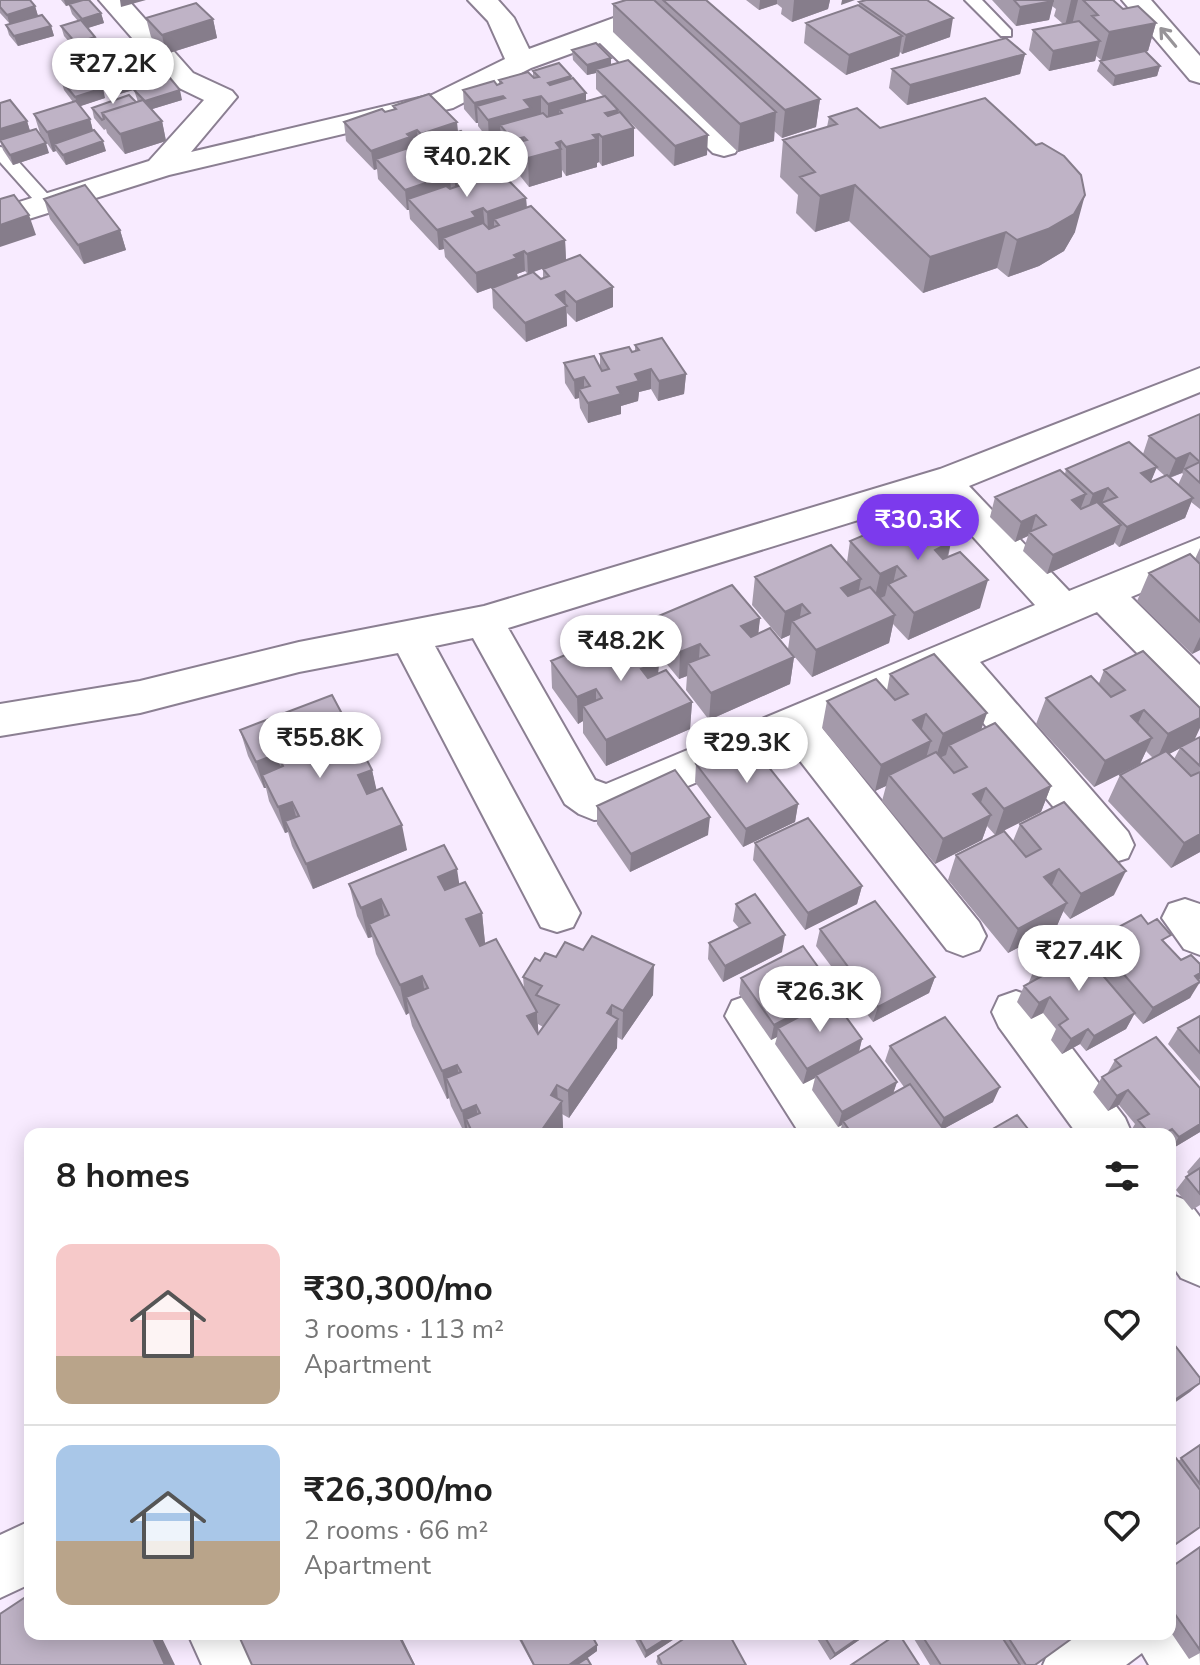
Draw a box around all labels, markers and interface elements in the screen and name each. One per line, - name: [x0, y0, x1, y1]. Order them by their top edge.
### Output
- one-way arrow: [1160, 27, 1178, 47]
- pin: ₹27.2K: [48, 38, 178, 106]
- text: ₹27.2K: [70, 46, 156, 81]
- pin: ₹40.2K: [402, 131, 532, 199]
- text: ₹40.2K: [424, 139, 510, 174]
- pin: ₹30.3K: [853, 494, 983, 562]
- text: ₹30.3K: [875, 502, 961, 537]
- pin: ₹48.2K: [556, 615, 686, 683]
- text: ₹48.2K: [578, 623, 664, 658]
- pin: ₹55.8K: [255, 712, 385, 780]
- pin: ₹29.3K: [682, 717, 812, 785]
- text: ₹55.8K: [277, 720, 363, 755]
- text: ₹29.3K: [704, 725, 790, 760]
- pin: ₹27.4K: [1014, 925, 1144, 993]
- text: ₹27.4K: [1036, 933, 1122, 968]
- pin: ₹26.3K: [755, 966, 885, 1034]
- text: ₹26.3K: [777, 974, 863, 1009]
- text: 8 homes: [56, 1153, 190, 1199]
- icon: filters: [1100, 1154, 1144, 1198]
- text: ₹30,300/mo: [304, 1266, 493, 1312]
- icon: home: [120, 1276, 216, 1372]
- icon: heart: [1100, 1302, 1144, 1346]
- text: 3 rooms · 113 m²: [304, 1312, 504, 1347]
- text: Apartment: [304, 1347, 431, 1382]
- text: ₹26,300/mo: [304, 1467, 493, 1513]
- icon: home: [120, 1477, 216, 1573]
- icon: heart: [1100, 1503, 1144, 1547]
- text: 2 rooms · 66 m²: [304, 1513, 488, 1548]
- text: Apartment: [304, 1548, 431, 1583]

